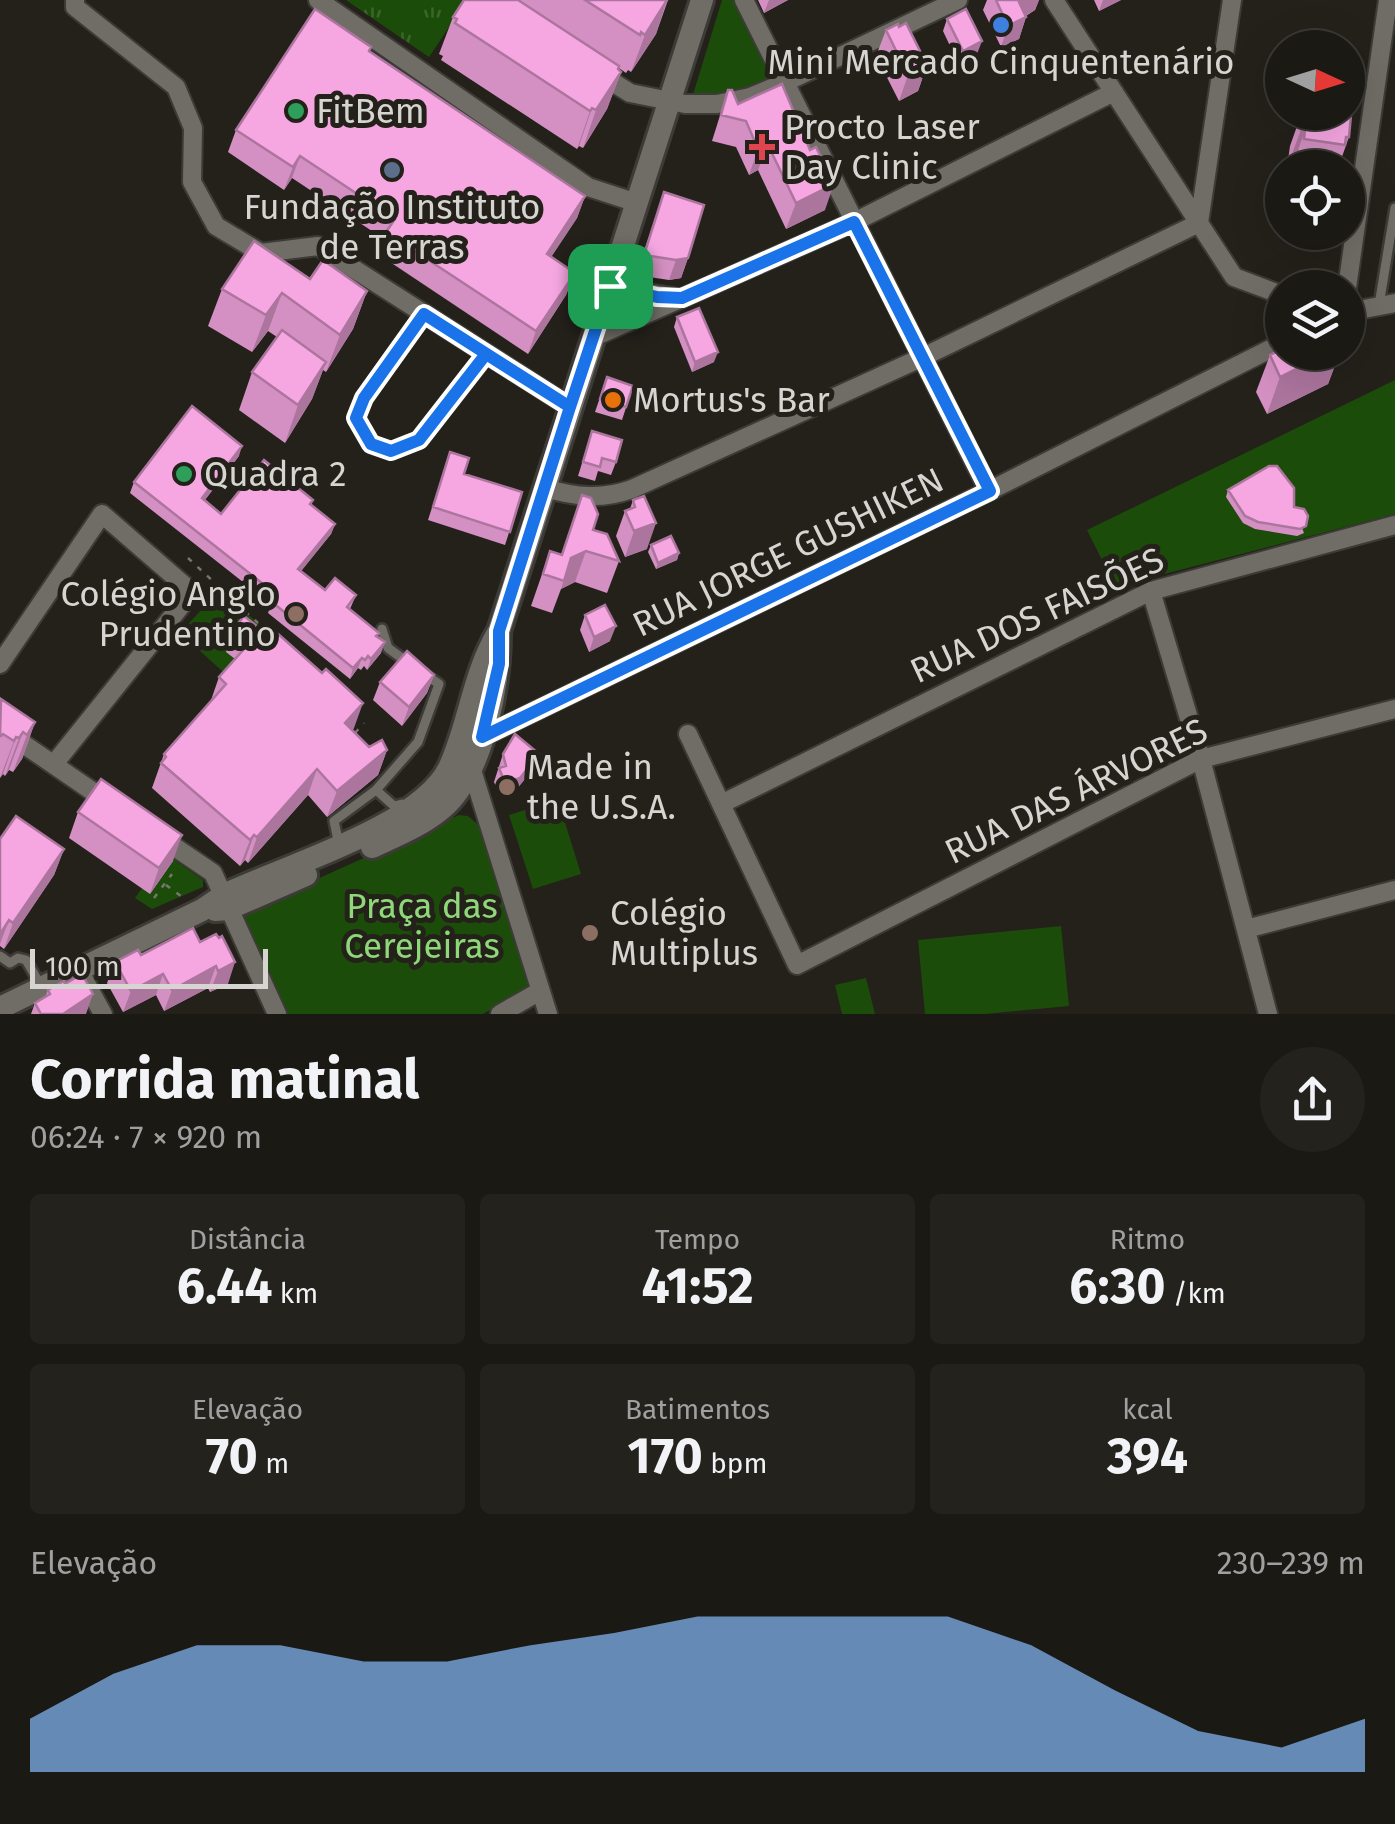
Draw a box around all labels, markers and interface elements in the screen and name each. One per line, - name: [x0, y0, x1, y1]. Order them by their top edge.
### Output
- marker: Mini Mercado Cinquentenário: [990, 14, 1012, 36]
- north arrow: [1265, 30, 1365, 130]
- map controls: [1265, 30, 1365, 370]
- place label: Mini Mercado Cinquentenário: [767, 41, 1235, 83]
- place label: FitBem: [316, 90, 425, 132]
- marker: FitBem: [285, 100, 307, 122]
- place label: Procto Laser Day Clinic: [784, 106, 980, 188]
- marker: Procto Laser Day Clinic: [749, 134, 775, 160]
- button: locate: [1265, 150, 1365, 250]
- marker: Fundação Instituto de Terras: [381, 159, 403, 181]
- place label: Fundação Instituto de Terras: [243, 186, 541, 268]
- pin: [568, 244, 653, 329]
- icon: arrive: [583, 259, 638, 314]
- button: layers: [1265, 270, 1365, 370]
- place label: Mortus's Bar: [633, 379, 830, 421]
- marker: Mortus's Bar: [602, 389, 624, 411]
- place label: Quadra 2: [204, 453, 346, 495]
- street label: RUA JORGE GUSHIKEN: [626, 459, 950, 645]
- marker: Quadra 2: [173, 463, 195, 485]
- street label: RUA DOS FAISÕES: [904, 538, 1170, 692]
- place label: Colégio Anglo Prudentino: [60, 573, 276, 655]
- marker: Colégio Anglo Prudentino: [285, 603, 307, 625]
- street label: RUA DAS ÁRVORES: [938, 709, 1214, 873]
- place label: Made in the U.S.A.: [527, 746, 676, 828]
- marker: Made in the U.S.A.: [496, 776, 518, 798]
- park label: Praça das Cerejeiras: [344, 885, 500, 967]
- place label: Colégio Multiplus: [610, 892, 758, 974]
- marker: Colégio Multiplus: [579, 922, 601, 944]
- scale bar: [30, 944, 268, 988]
- text: 100 m: [45, 950, 120, 983]
- text: Corrida matinal: [30, 1047, 419, 1113]
- button: share: [1260, 1047, 1365, 1152]
- text: 06:24 · 7 × 920 m: [30, 1118, 262, 1156]
- text: Distância: [189, 1223, 306, 1256]
- text: Tempo: [655, 1223, 740, 1256]
- text: Ritmo: [1110, 1223, 1185, 1256]
- text: 6.44: [177, 1256, 272, 1316]
- text: 41:52: [641, 1256, 754, 1316]
- text: 6:30: [1069, 1256, 1165, 1316]
- text: km: [272, 1277, 318, 1310]
- text: /km: [1165, 1277, 1226, 1310]
- text: Elevação: [192, 1393, 303, 1426]
- text: Batimentos: [625, 1393, 770, 1426]
- text: kcal: [1122, 1393, 1173, 1426]
- text: 70: [206, 1426, 258, 1486]
- text: 170: [628, 1426, 703, 1486]
- text: 394: [1107, 1426, 1188, 1486]
- text: m: [258, 1447, 289, 1480]
- text: bpm: [703, 1447, 768, 1480]
- text: Elevação: [30, 1544, 157, 1582]
- text: 230–239 m: [1217, 1544, 1365, 1582]

